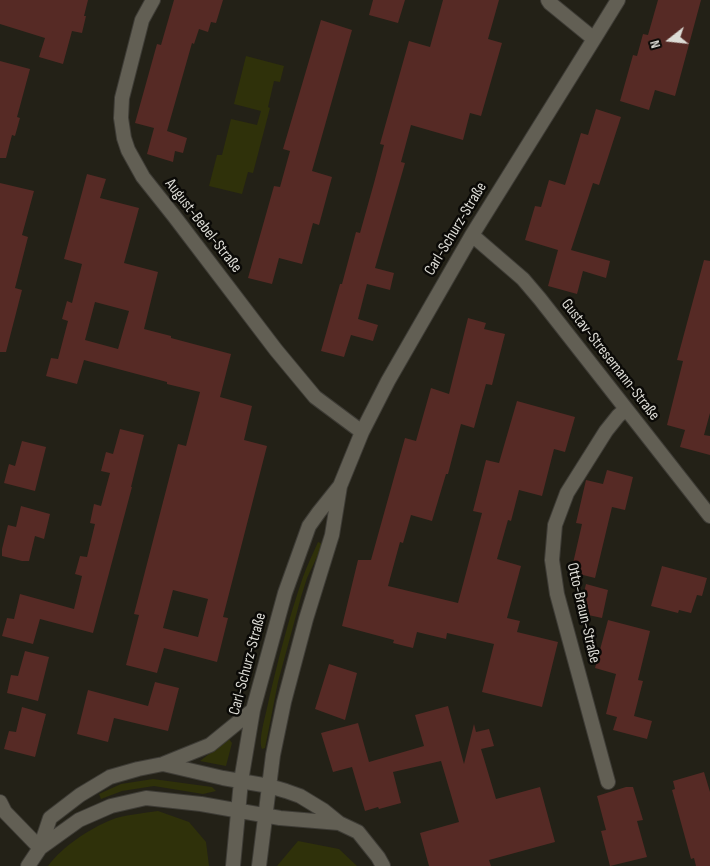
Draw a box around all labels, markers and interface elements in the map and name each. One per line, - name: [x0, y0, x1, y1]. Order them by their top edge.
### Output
- north arrow: [645, 15, 695, 65]
- text: N: [646, 38, 664, 50]
- street label: August-Bebel-Straße: [160, 175, 246, 277]
- street label: Carl-Schurz-Straße: [421, 179, 491, 279]
- street label: Gustav-Stresemann-Straße: [557, 295, 663, 425]
- street label: Otto-Braun-Straße: [562, 561, 604, 665]
- street label: Carl-Schurz-Straße: [225, 611, 271, 717]

